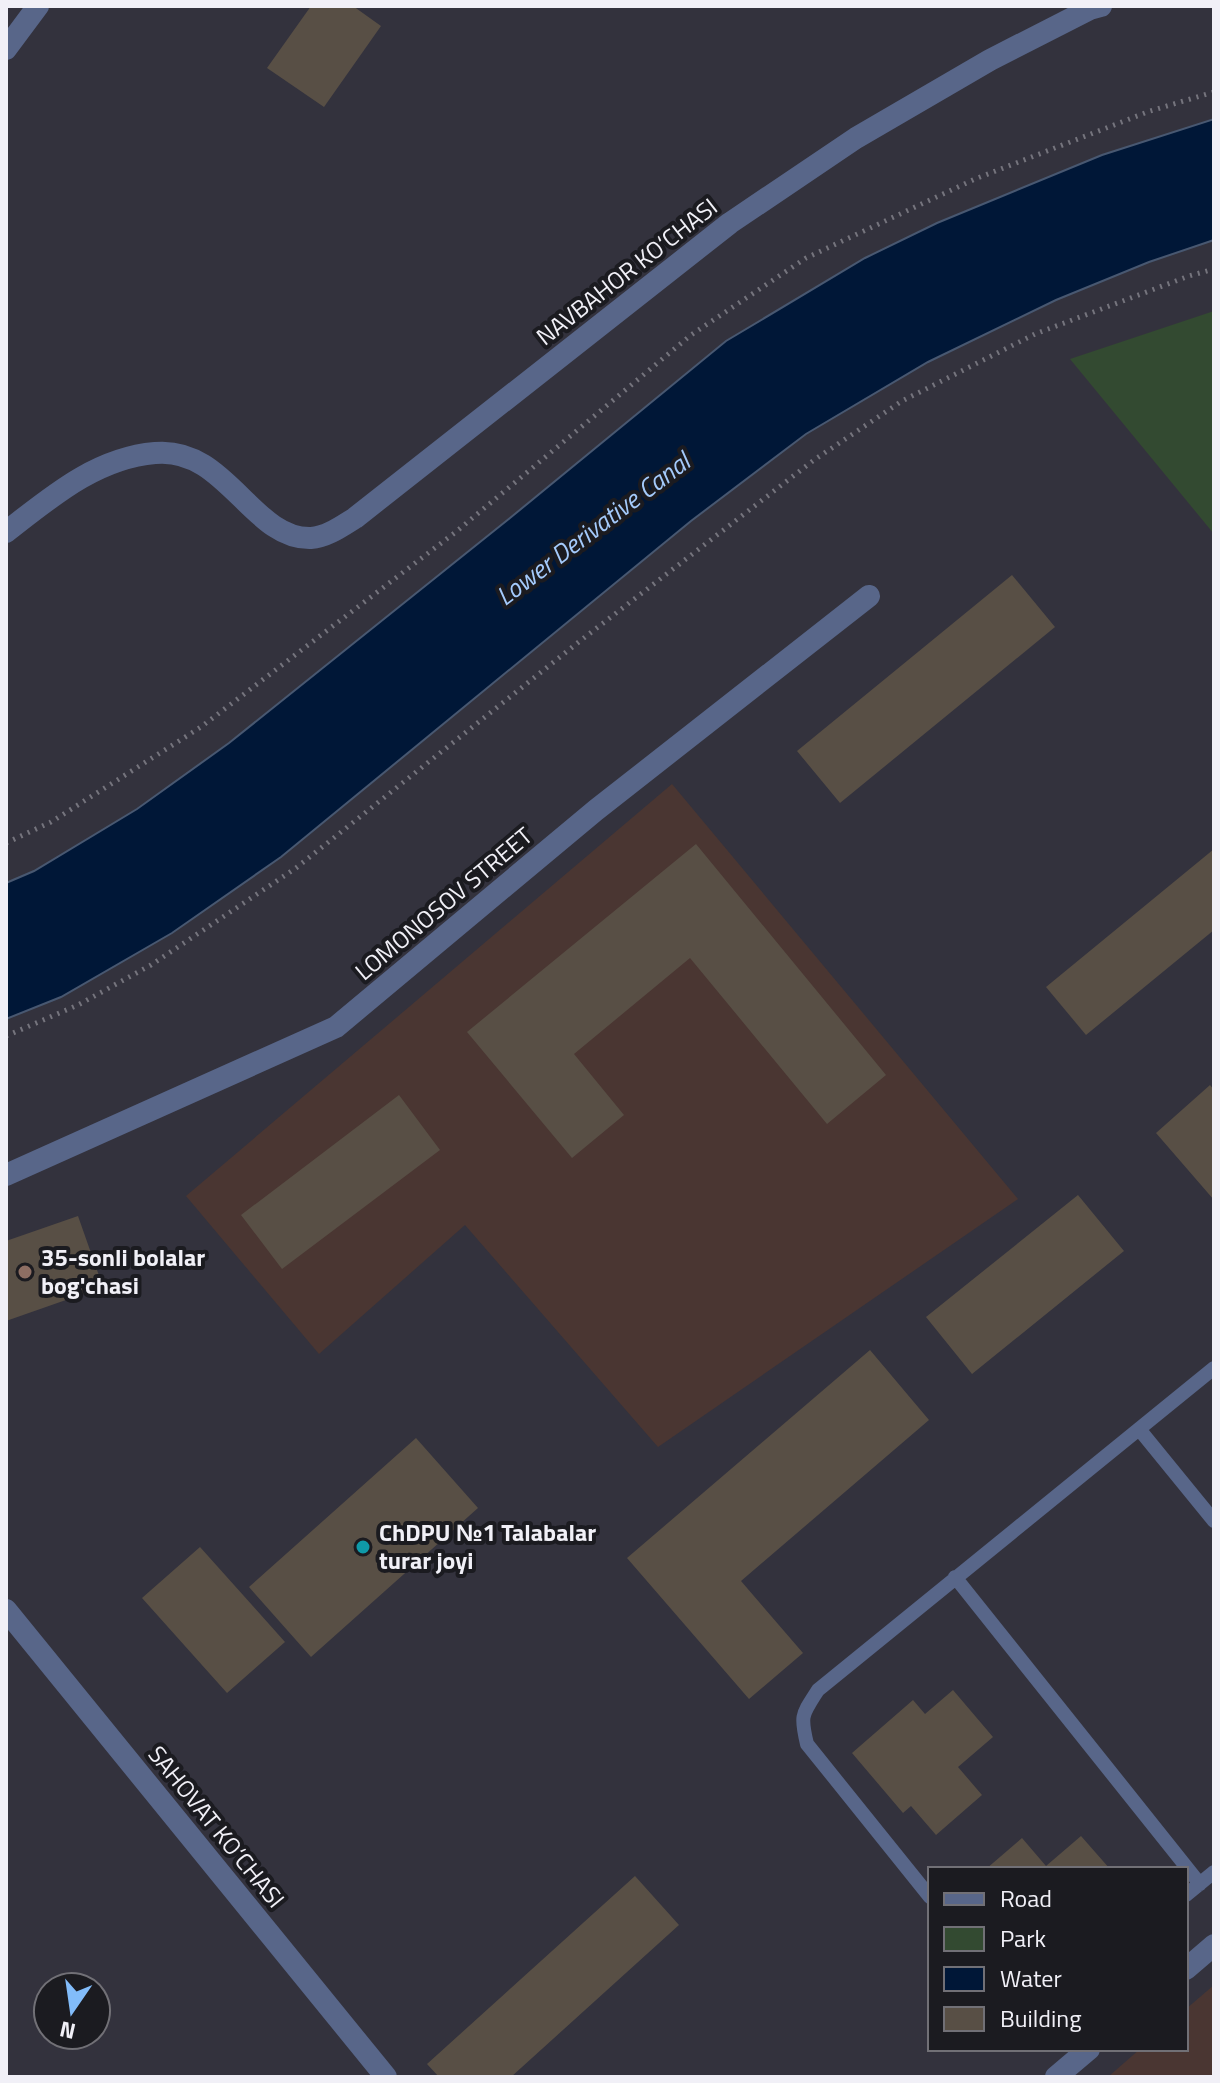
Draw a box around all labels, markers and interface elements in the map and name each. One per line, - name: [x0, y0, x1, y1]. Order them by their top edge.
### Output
- street label: NAVBAHOR KO‘CHASI: [528, 189, 725, 354]
- water label: Lower Derivative Canal: [487, 440, 701, 615]
- street label: LOMONOSOV STREET: [347, 818, 540, 988]
- place label: 35-sonli bolalar bog'chasi: [41, 1239, 205, 1303]
- marker: 35-sonli bolalar bog'chasi: [16, 1263, 34, 1281]
- place label: ChDPU №1 Talabalar turar joyi: [379, 1514, 596, 1578]
- marker: ChDPU №1 Talabalar turar joyi: [354, 1538, 372, 1556]
- street label: SAHOVAT KO‘CHASI: [140, 1737, 294, 1915]
- legend: [928, 1867, 1188, 2051]
- text: Road: [1000, 1880, 1052, 1916]
- text: Park: [1000, 1920, 1046, 1956]
- text: Water: [1000, 1960, 1062, 1996]
- north arrow: [32, 1971, 112, 2051]
- text: Building: [1000, 2000, 1082, 2036]
- text: N: [56, 2012, 79, 2049]

